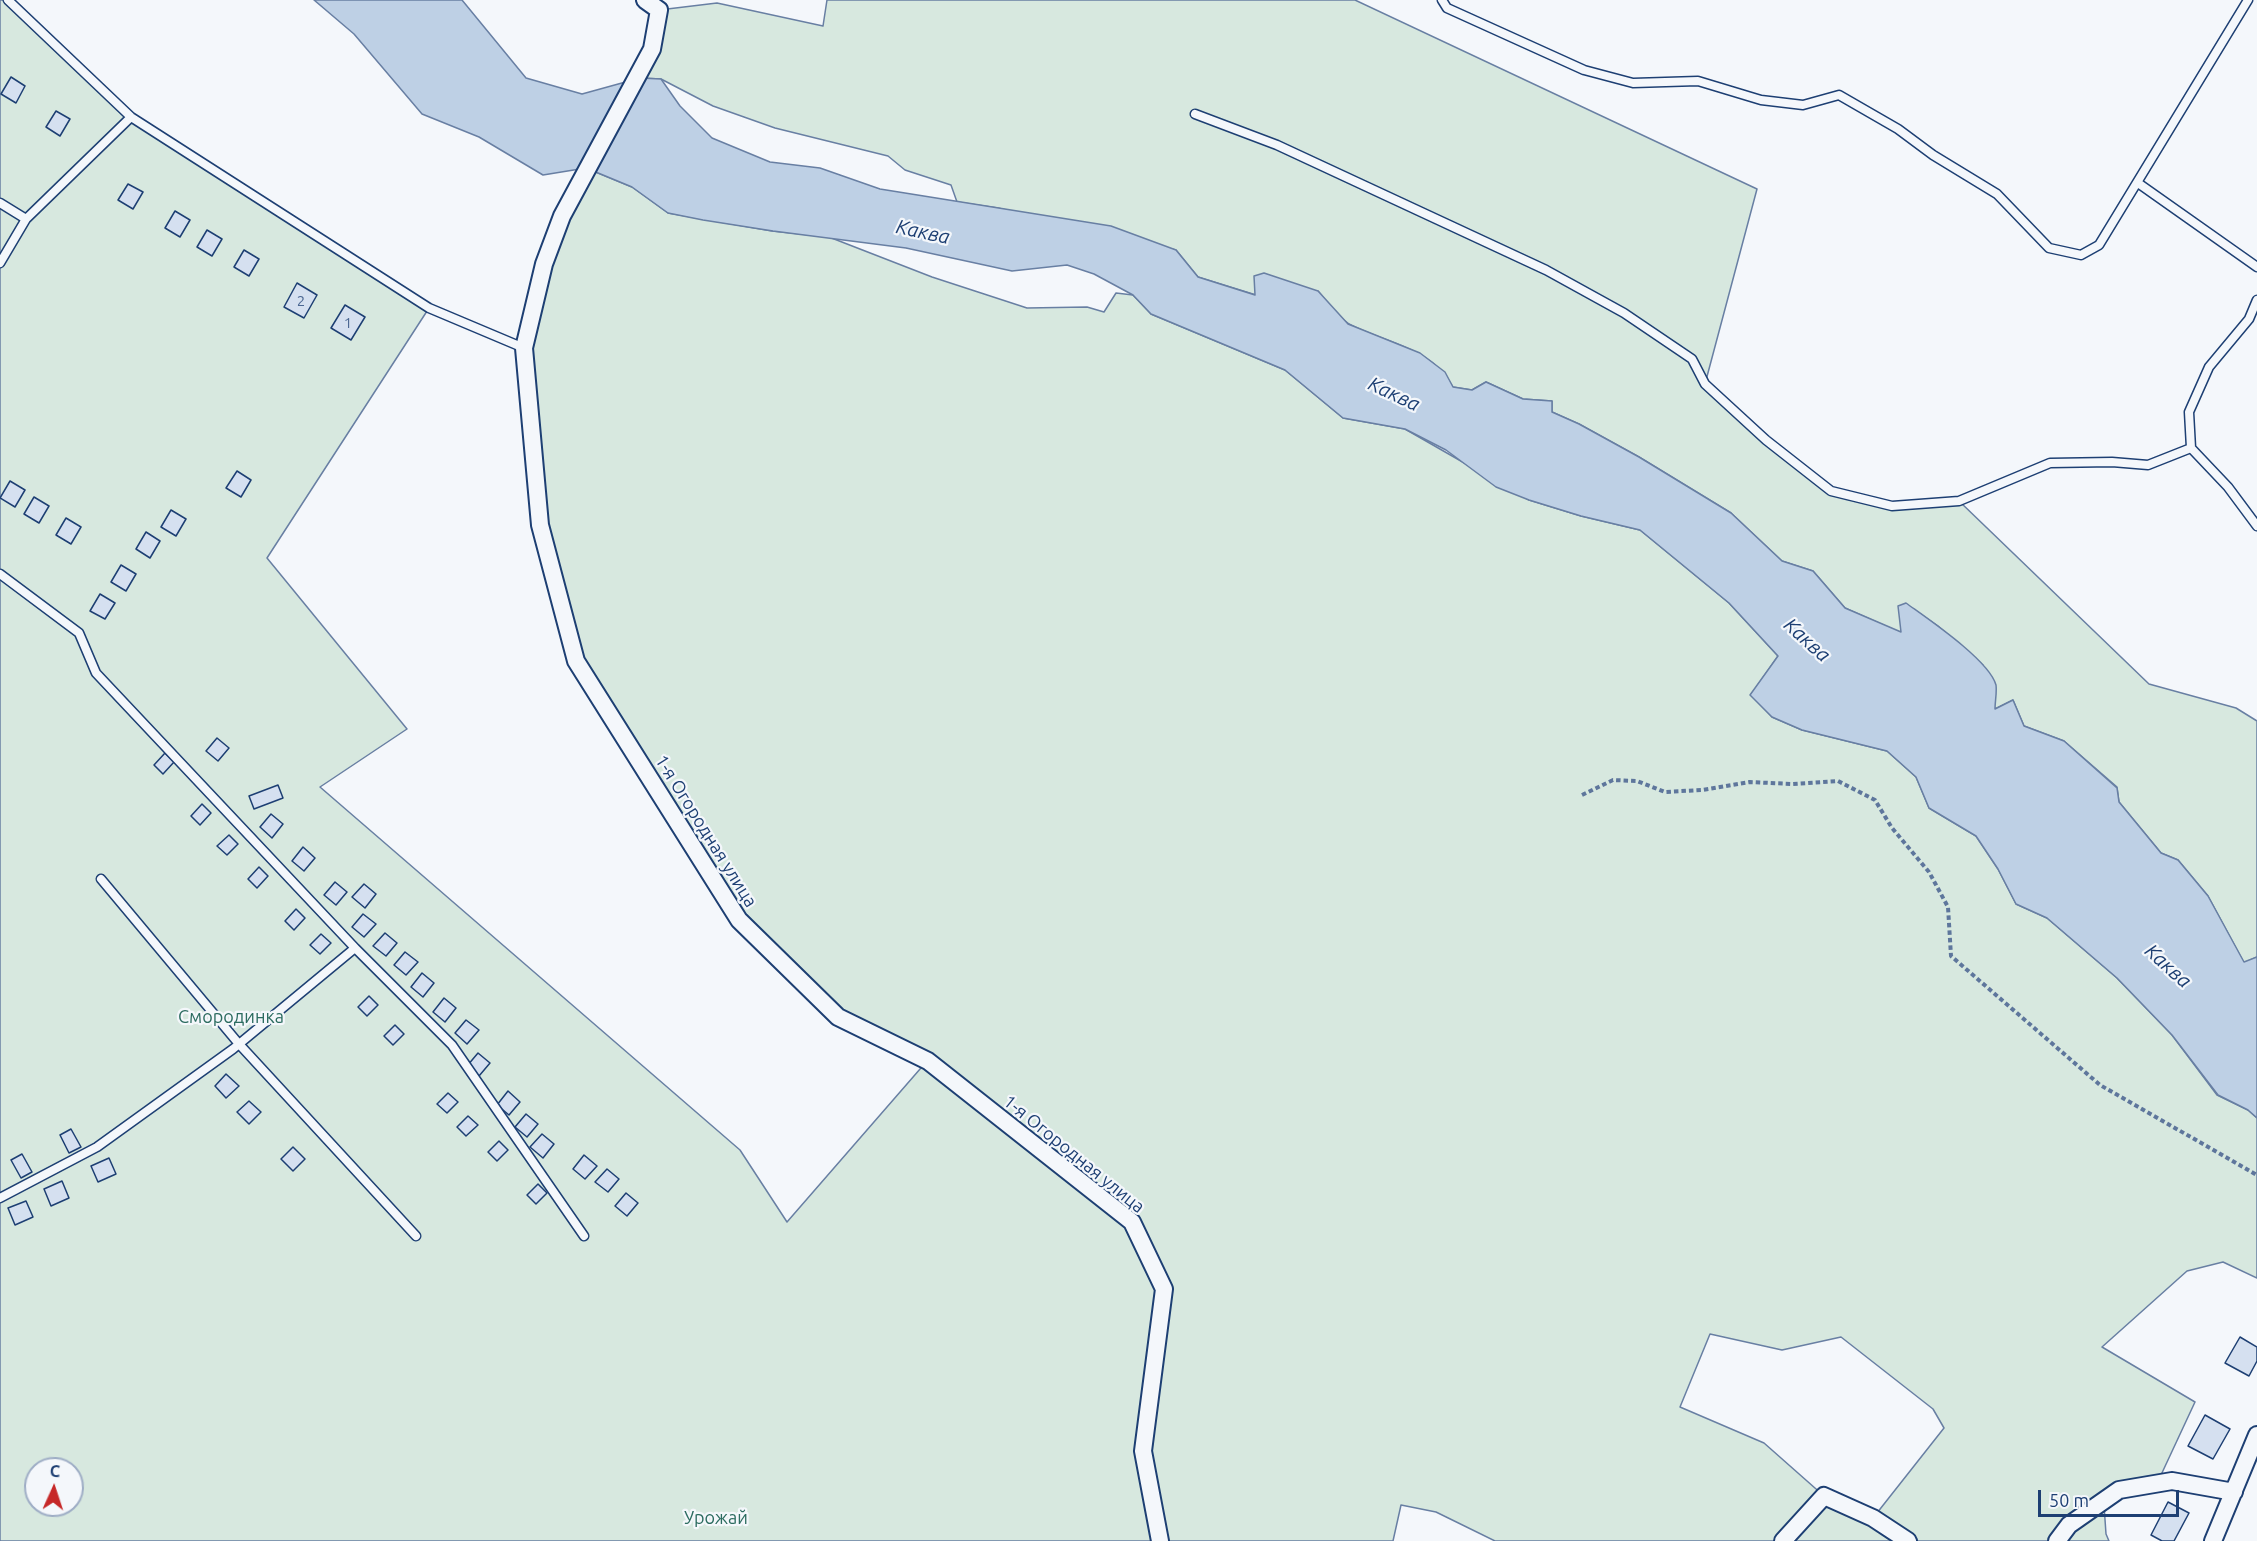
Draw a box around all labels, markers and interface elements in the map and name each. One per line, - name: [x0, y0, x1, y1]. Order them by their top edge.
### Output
- water label: Каква: [894, 215, 952, 249]
- house number: 2: [297, 292, 305, 310]
- house number: 1: [344, 314, 352, 332]
- water label: Каква: [1364, 372, 1424, 416]
- water label: Каква: [1779, 613, 1835, 667]
- street label: 1-я Огородная улица: [650, 751, 762, 911]
- water label: Каква: [2140, 939, 2196, 993]
- park label: Смородинка: [178, 1006, 284, 1028]
- street label: 1-я Огородная улица: [999, 1090, 1149, 1218]
- north arrow: [24, 1457, 84, 1517]
- text: С: [49, 1462, 60, 1480]
- scale bar: [2041, 1478, 2182, 1516]
- text: 50 m: [2049, 1490, 2089, 1510]
- park label: Урожай: [684, 1507, 748, 1529]

